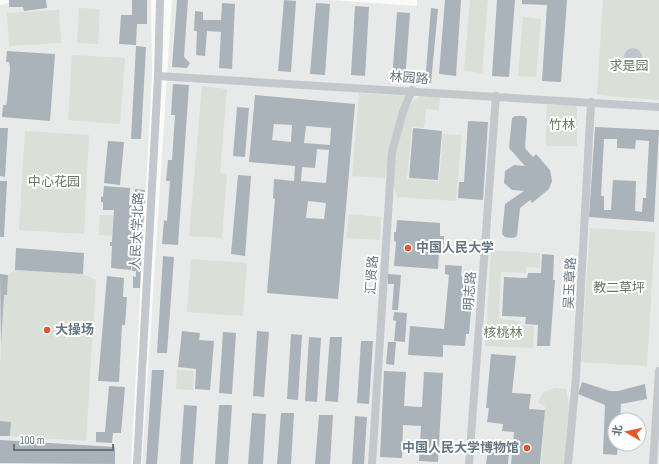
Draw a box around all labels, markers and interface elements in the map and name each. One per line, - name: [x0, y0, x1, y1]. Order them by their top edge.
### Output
- park label: 求是园: [609, 58, 649, 74]
- street label: 林园路: [389, 69, 429, 87]
- park label: 竹林: [549, 117, 575, 133]
- park label: 中心花园: [28, 174, 80, 190]
- street label: 人民大学北路: [127, 192, 147, 270]
- place label: 中国人民大学: [416, 240, 494, 256]
- marker: 中国人民大学: [403, 243, 413, 253]
- street label: 汇贤路: [363, 255, 381, 295]
- street label: 吴玉章路: [561, 257, 579, 309]
- street label: 明志路: [461, 271, 479, 311]
- park label: 教二草坪: [593, 280, 645, 296]
- place label: 大操场: [55, 322, 94, 338]
- marker: 大操场: [42, 325, 52, 335]
- park label: 核桃林: [483, 325, 523, 341]
- north arrow: [607, 412, 647, 452]
- text: 北: [610, 424, 625, 437]
- scale bar: [14, 426, 113, 452]
- text: 100 m: [20, 433, 45, 448]
- place label: 中国人民大学博物馆: [402, 440, 519, 456]
- marker: 中国人民大学博物馆: [522, 443, 532, 453]

